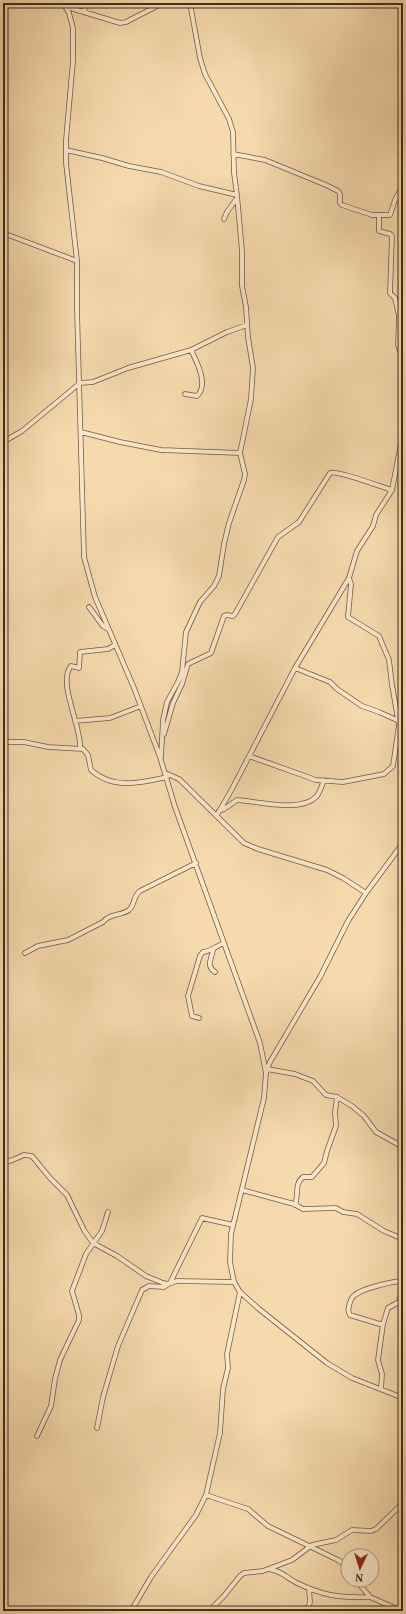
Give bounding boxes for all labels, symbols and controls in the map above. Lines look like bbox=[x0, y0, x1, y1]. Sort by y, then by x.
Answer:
north arrow bbox=[340, 1548, 380, 1588]
text: N bbox=[355, 1569, 364, 1584]

